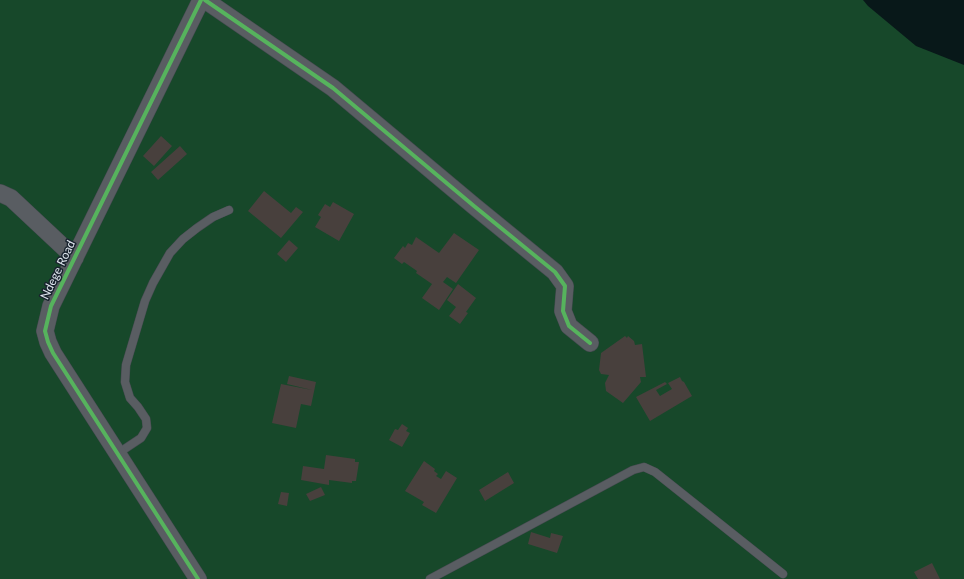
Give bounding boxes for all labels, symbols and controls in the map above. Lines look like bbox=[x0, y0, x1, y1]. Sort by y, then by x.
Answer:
street label: Ndege Road bbox=[37, 238, 79, 302]

